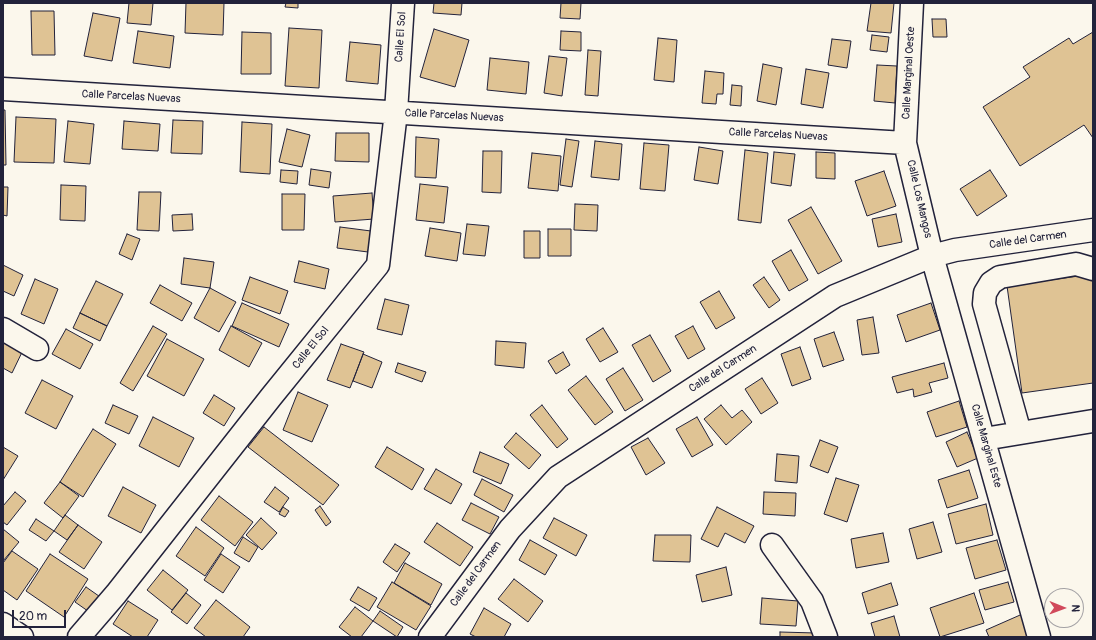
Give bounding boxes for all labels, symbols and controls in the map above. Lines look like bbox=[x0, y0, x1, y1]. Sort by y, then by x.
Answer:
street label: Calle El Sol bbox=[393, 11, 409, 63]
street label: Calle Marginal Oeste bbox=[900, 26, 918, 120]
street label: Calle Parcelas Nuevas bbox=[81, 88, 181, 106]
street label: Calle Parcelas Nuevas bbox=[404, 107, 504, 125]
street label: Calle Parcelas Nuevas bbox=[728, 126, 828, 144]
street label: Calle Los Mangos bbox=[904, 159, 934, 239]
street label: Calle del Carmen bbox=[989, 228, 1067, 252]
street label: Calle El Sol bbox=[290, 324, 332, 372]
street label: Calle del Carmen bbox=[687, 342, 759, 396]
street label: Calle Marginal Este bbox=[968, 403, 1004, 489]
street label: Calle del Carmen bbox=[448, 539, 504, 609]
north arrow bbox=[1044, 588, 1084, 628]
scale bar bbox=[14, 602, 68, 628]
text: N bbox=[1069, 604, 1082, 612]
text: 20 m bbox=[19, 609, 47, 624]

